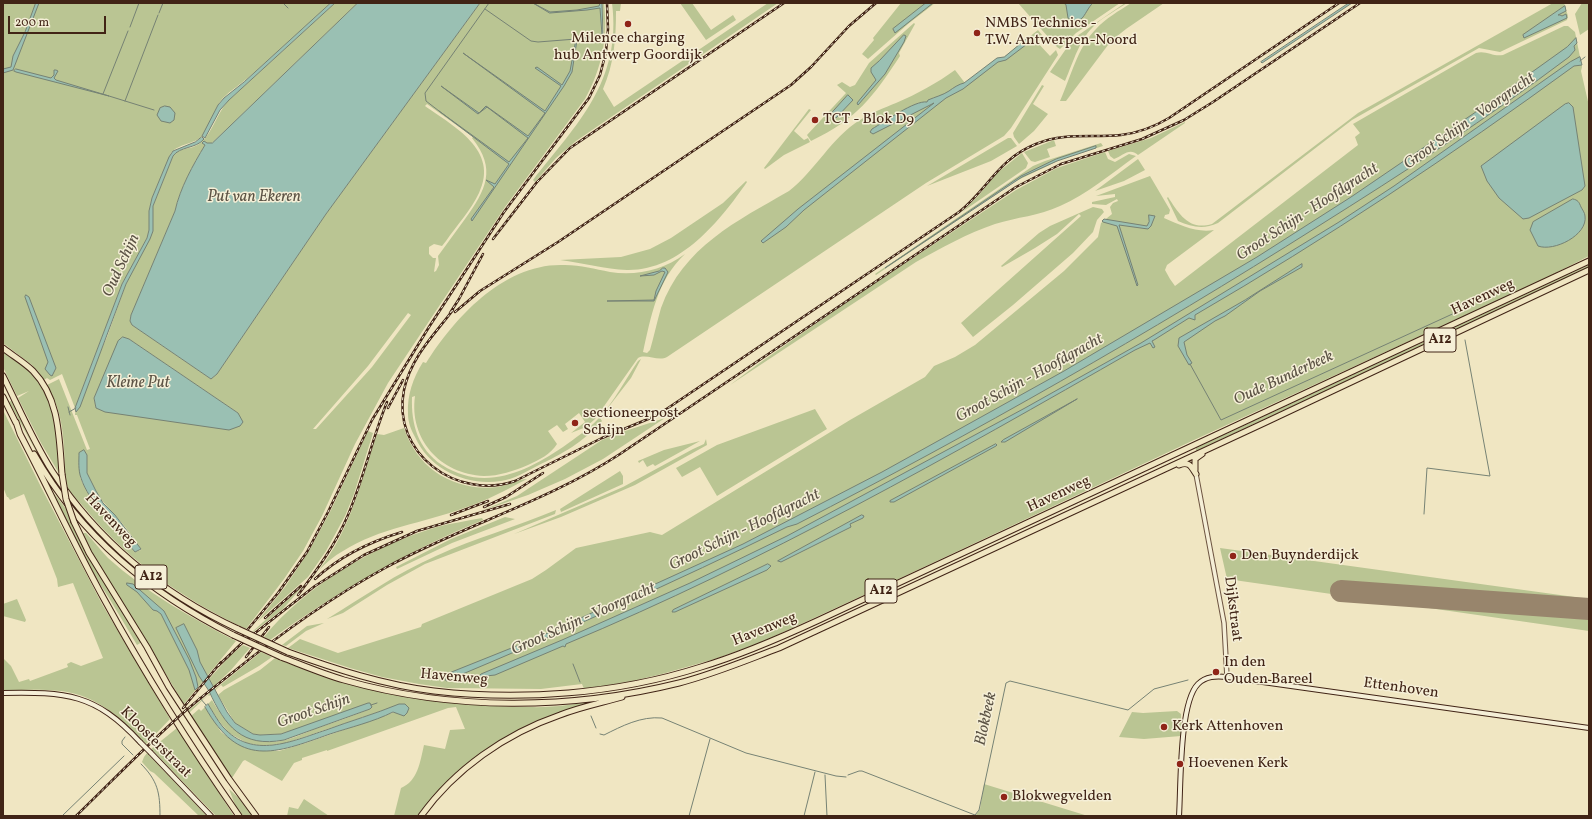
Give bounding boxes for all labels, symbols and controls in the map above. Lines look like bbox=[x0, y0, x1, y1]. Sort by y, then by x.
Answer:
scale bar bbox=[10, 8, 108, 34]
text: 200 m bbox=[15, 15, 49, 31]
place label: NMBS Technics - T.W. Antwerpen-Noord bbox=[985, 15, 1137, 50]
marker: Milence charging hub Antwerp Goordijk bbox=[623, 19, 633, 29]
marker: NMBS Technics - T.W. Antwerpen-Noord bbox=[972, 28, 982, 38]
place label: Milence charging hub Antwerp Goordijk bbox=[554, 30, 702, 65]
water label: Groot Schijn - Voorgracht bbox=[1400, 69, 1540, 175]
place label: TCT - Blok D9 bbox=[823, 111, 914, 129]
marker: TCT - Blok D9 bbox=[810, 115, 820, 125]
water label: Groot Schijn - Hoofdgracht bbox=[1233, 160, 1383, 266]
water label: Put van Ekeren bbox=[207, 188, 301, 208]
water label: Oud Schijn bbox=[99, 231, 145, 301]
street label: Havenweg bbox=[1448, 276, 1518, 320]
road number: A12 bbox=[1424, 328, 1456, 352]
water label: Groot Schijn - Hoofdgracht bbox=[953, 330, 1107, 428]
water label: Oude Bunderbeek bbox=[1231, 347, 1337, 411]
water label: Kleine Put bbox=[106, 374, 170, 394]
place label: sectioneerpost Schijn bbox=[583, 405, 679, 440]
marker: sectioneerpost Schijn bbox=[570, 418, 580, 428]
street label: Havenweg bbox=[1024, 473, 1094, 517]
water label: Groot Schijn - Hoofdgracht bbox=[666, 486, 824, 576]
street label: Havenweg bbox=[80, 490, 140, 552]
place label: Den Buynderdijck bbox=[1241, 547, 1359, 565]
marker: Den Buynderdijck bbox=[1228, 551, 1238, 561]
road number: A12 bbox=[135, 565, 167, 589]
street label: Dijkstraat bbox=[1219, 575, 1245, 643]
water label: Groot Schijn - Voorgracht bbox=[509, 579, 659, 661]
road number: A12 bbox=[865, 579, 897, 603]
street label: Havenweg bbox=[730, 609, 800, 651]
place label: In den Ouden Bareel bbox=[1224, 654, 1313, 689]
street label: Havenweg bbox=[419, 666, 489, 690]
marker: In den Ouden Bareel bbox=[1211, 667, 1221, 677]
street label: Ettenhoven bbox=[1362, 675, 1440, 703]
water label: Blokbeek bbox=[972, 690, 1002, 748]
water label: Groot Schijn bbox=[275, 691, 353, 733]
street label: Kloosterstraat bbox=[116, 704, 194, 782]
place label: Kerk Attenhoven bbox=[1172, 718, 1283, 736]
marker: Kerk Attenhoven bbox=[1159, 722, 1169, 732]
place label: Hoevenen Kerk bbox=[1188, 755, 1288, 773]
marker: Hoevenen Kerk bbox=[1175, 759, 1185, 769]
place label: Blokwegvelden bbox=[1012, 788, 1112, 806]
marker: Blokwegvelden bbox=[999, 792, 1009, 802]

